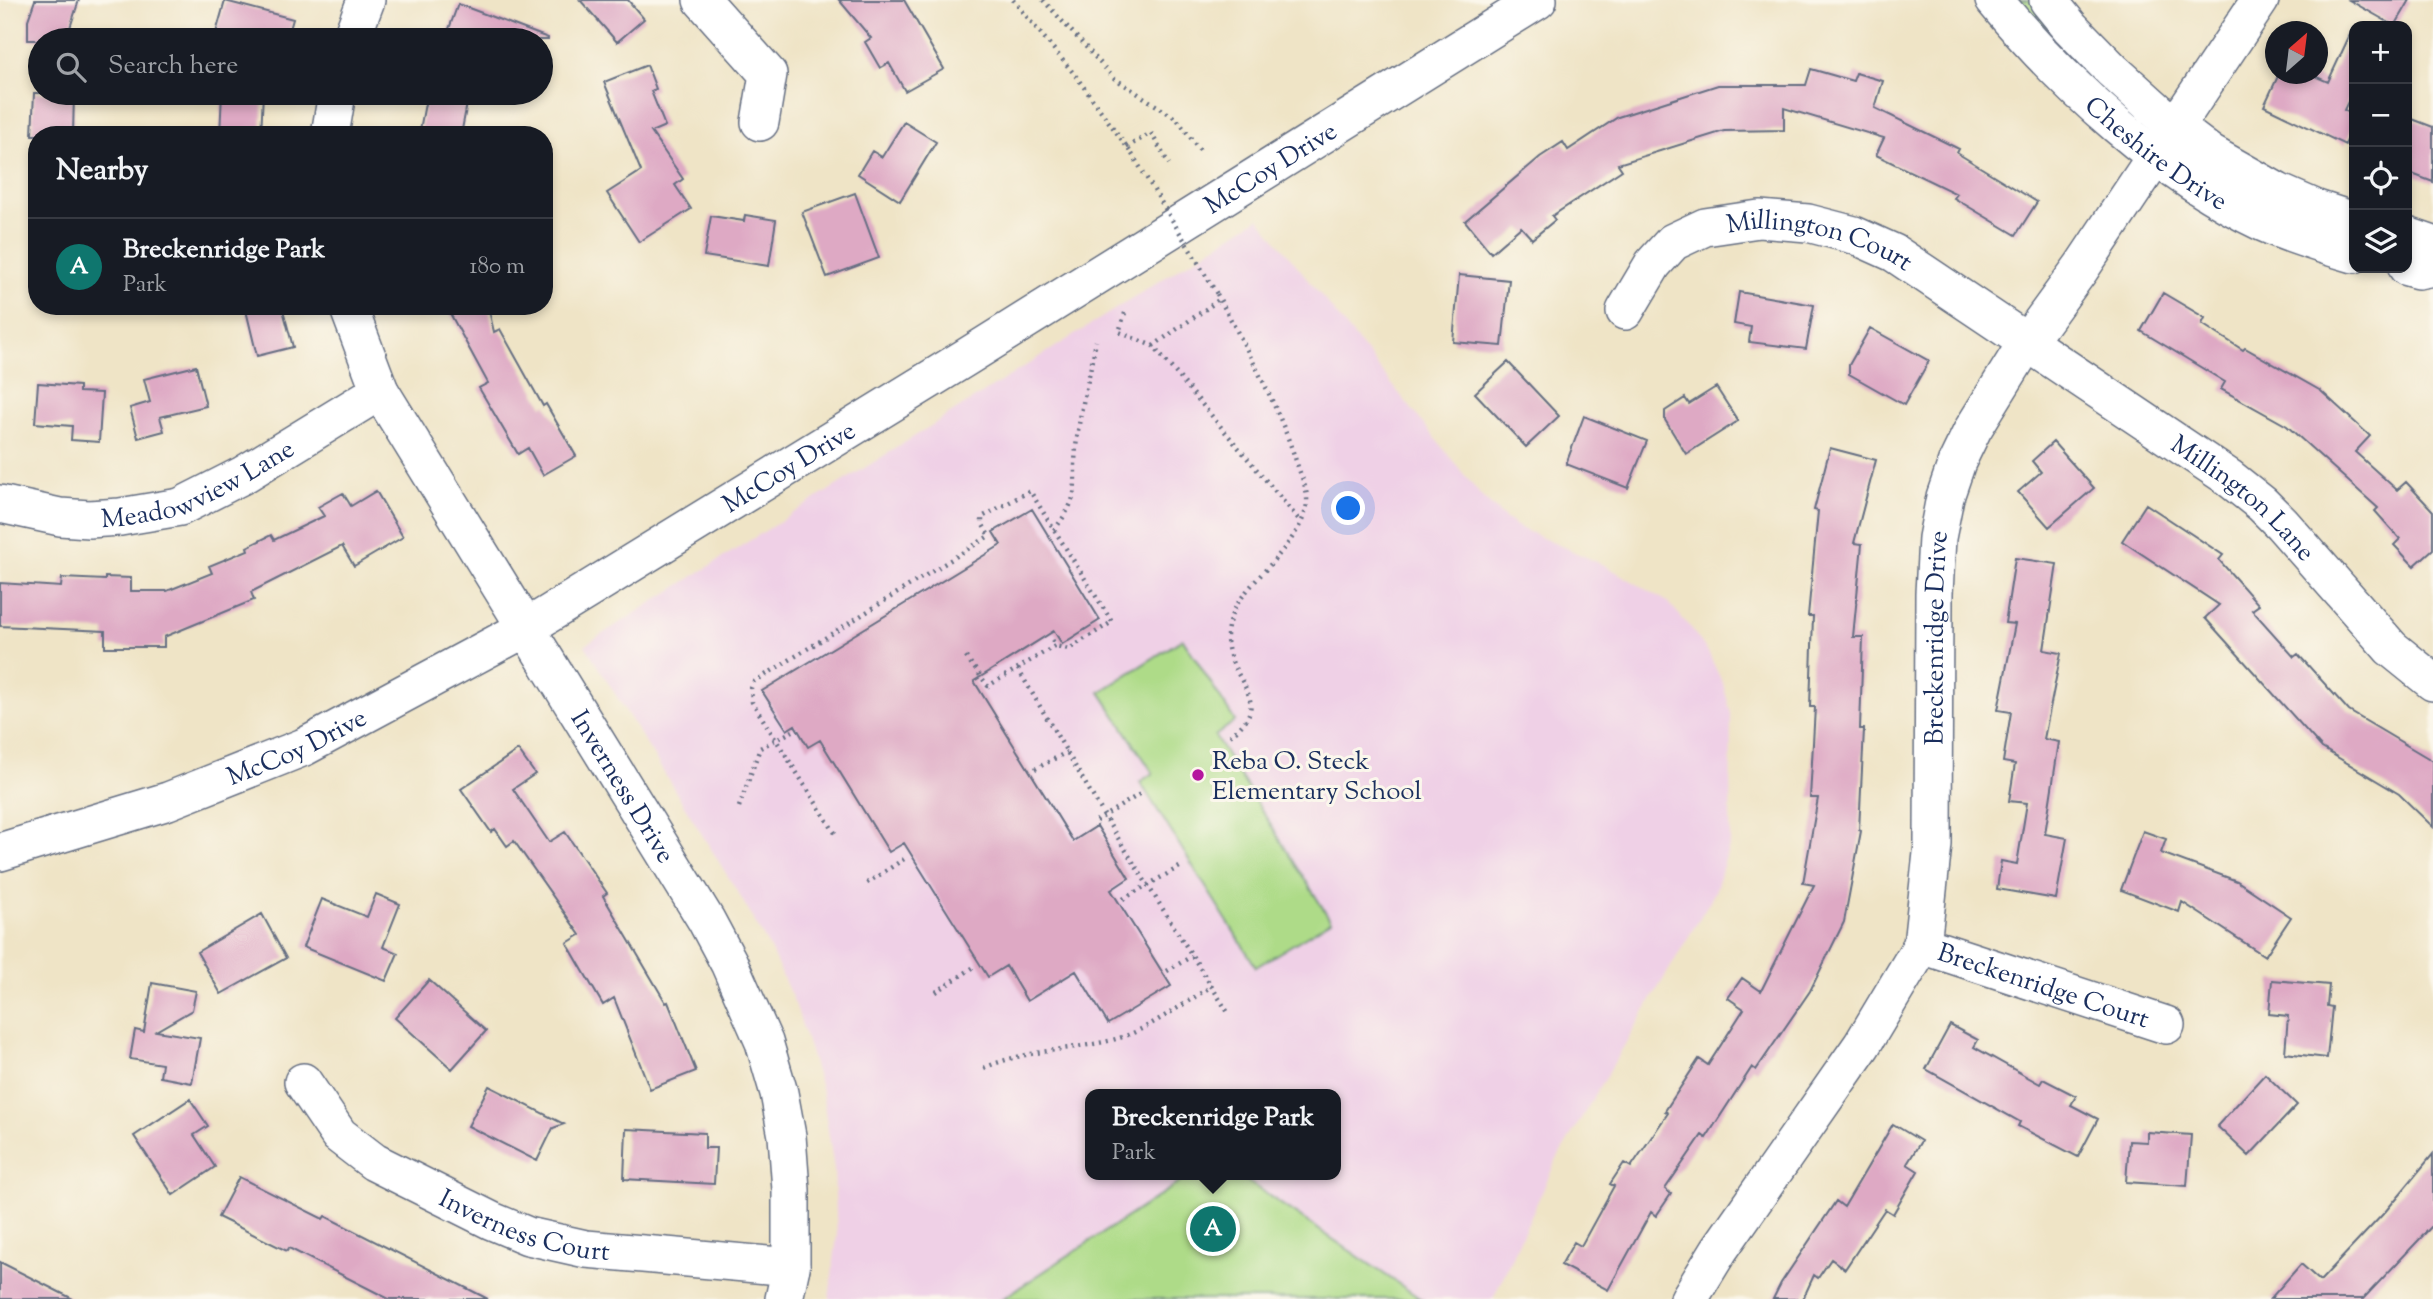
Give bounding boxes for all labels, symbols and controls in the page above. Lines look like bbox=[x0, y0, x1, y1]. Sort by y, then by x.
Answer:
north arrow bbox=[2265, 21, 2328, 84]
map controls bbox=[2349, 21, 2412, 273]
button: + bbox=[2349, 21, 2412, 84]
search box bbox=[28, 28, 553, 105]
icon: search bbox=[52, 48, 90, 86]
text: Search here bbox=[108, 48, 238, 85]
button: − bbox=[2349, 84, 2412, 147]
street label: Cheshire Drive bbox=[2075, 89, 2234, 221]
street label: McCoy Drive bbox=[1198, 114, 1345, 225]
button: locate bbox=[2349, 147, 2412, 210]
text: Nearby bbox=[56, 150, 148, 193]
street label: Millington Court bbox=[1724, 203, 1919, 281]
button: layers bbox=[2349, 210, 2412, 273]
text: Breckenridge Park bbox=[123, 232, 325, 269]
text: A bbox=[70, 251, 88, 284]
text: 180 m bbox=[470, 251, 525, 284]
text: Park bbox=[123, 269, 167, 302]
street label: McCoy Drive bbox=[716, 414, 863, 524]
street label: Millington Lane bbox=[2162, 427, 2323, 570]
street label: Meadowview Lane bbox=[100, 432, 302, 539]
your location bbox=[1331, 491, 1365, 525]
street label: Breckenridge Drive bbox=[1917, 527, 1959, 745]
street label: McCoy Drive bbox=[222, 701, 374, 797]
street label: Inverness Drive bbox=[560, 704, 683, 871]
place label: Reba O. Steck Elementary School bbox=[1212, 744, 1422, 811]
marker: Reba O. Steck Elementary School bbox=[1190, 767, 1206, 783]
street label: Breckenridge Court bbox=[1932, 935, 2154, 1039]
popup bbox=[1085, 1089, 1341, 1180]
text: Breckenridge Park bbox=[1112, 1100, 1314, 1137]
text: Park bbox=[1112, 1137, 1156, 1170]
street label: Inverness Court bbox=[432, 1181, 611, 1272]
pin: A bbox=[1190, 1203, 1236, 1255]

